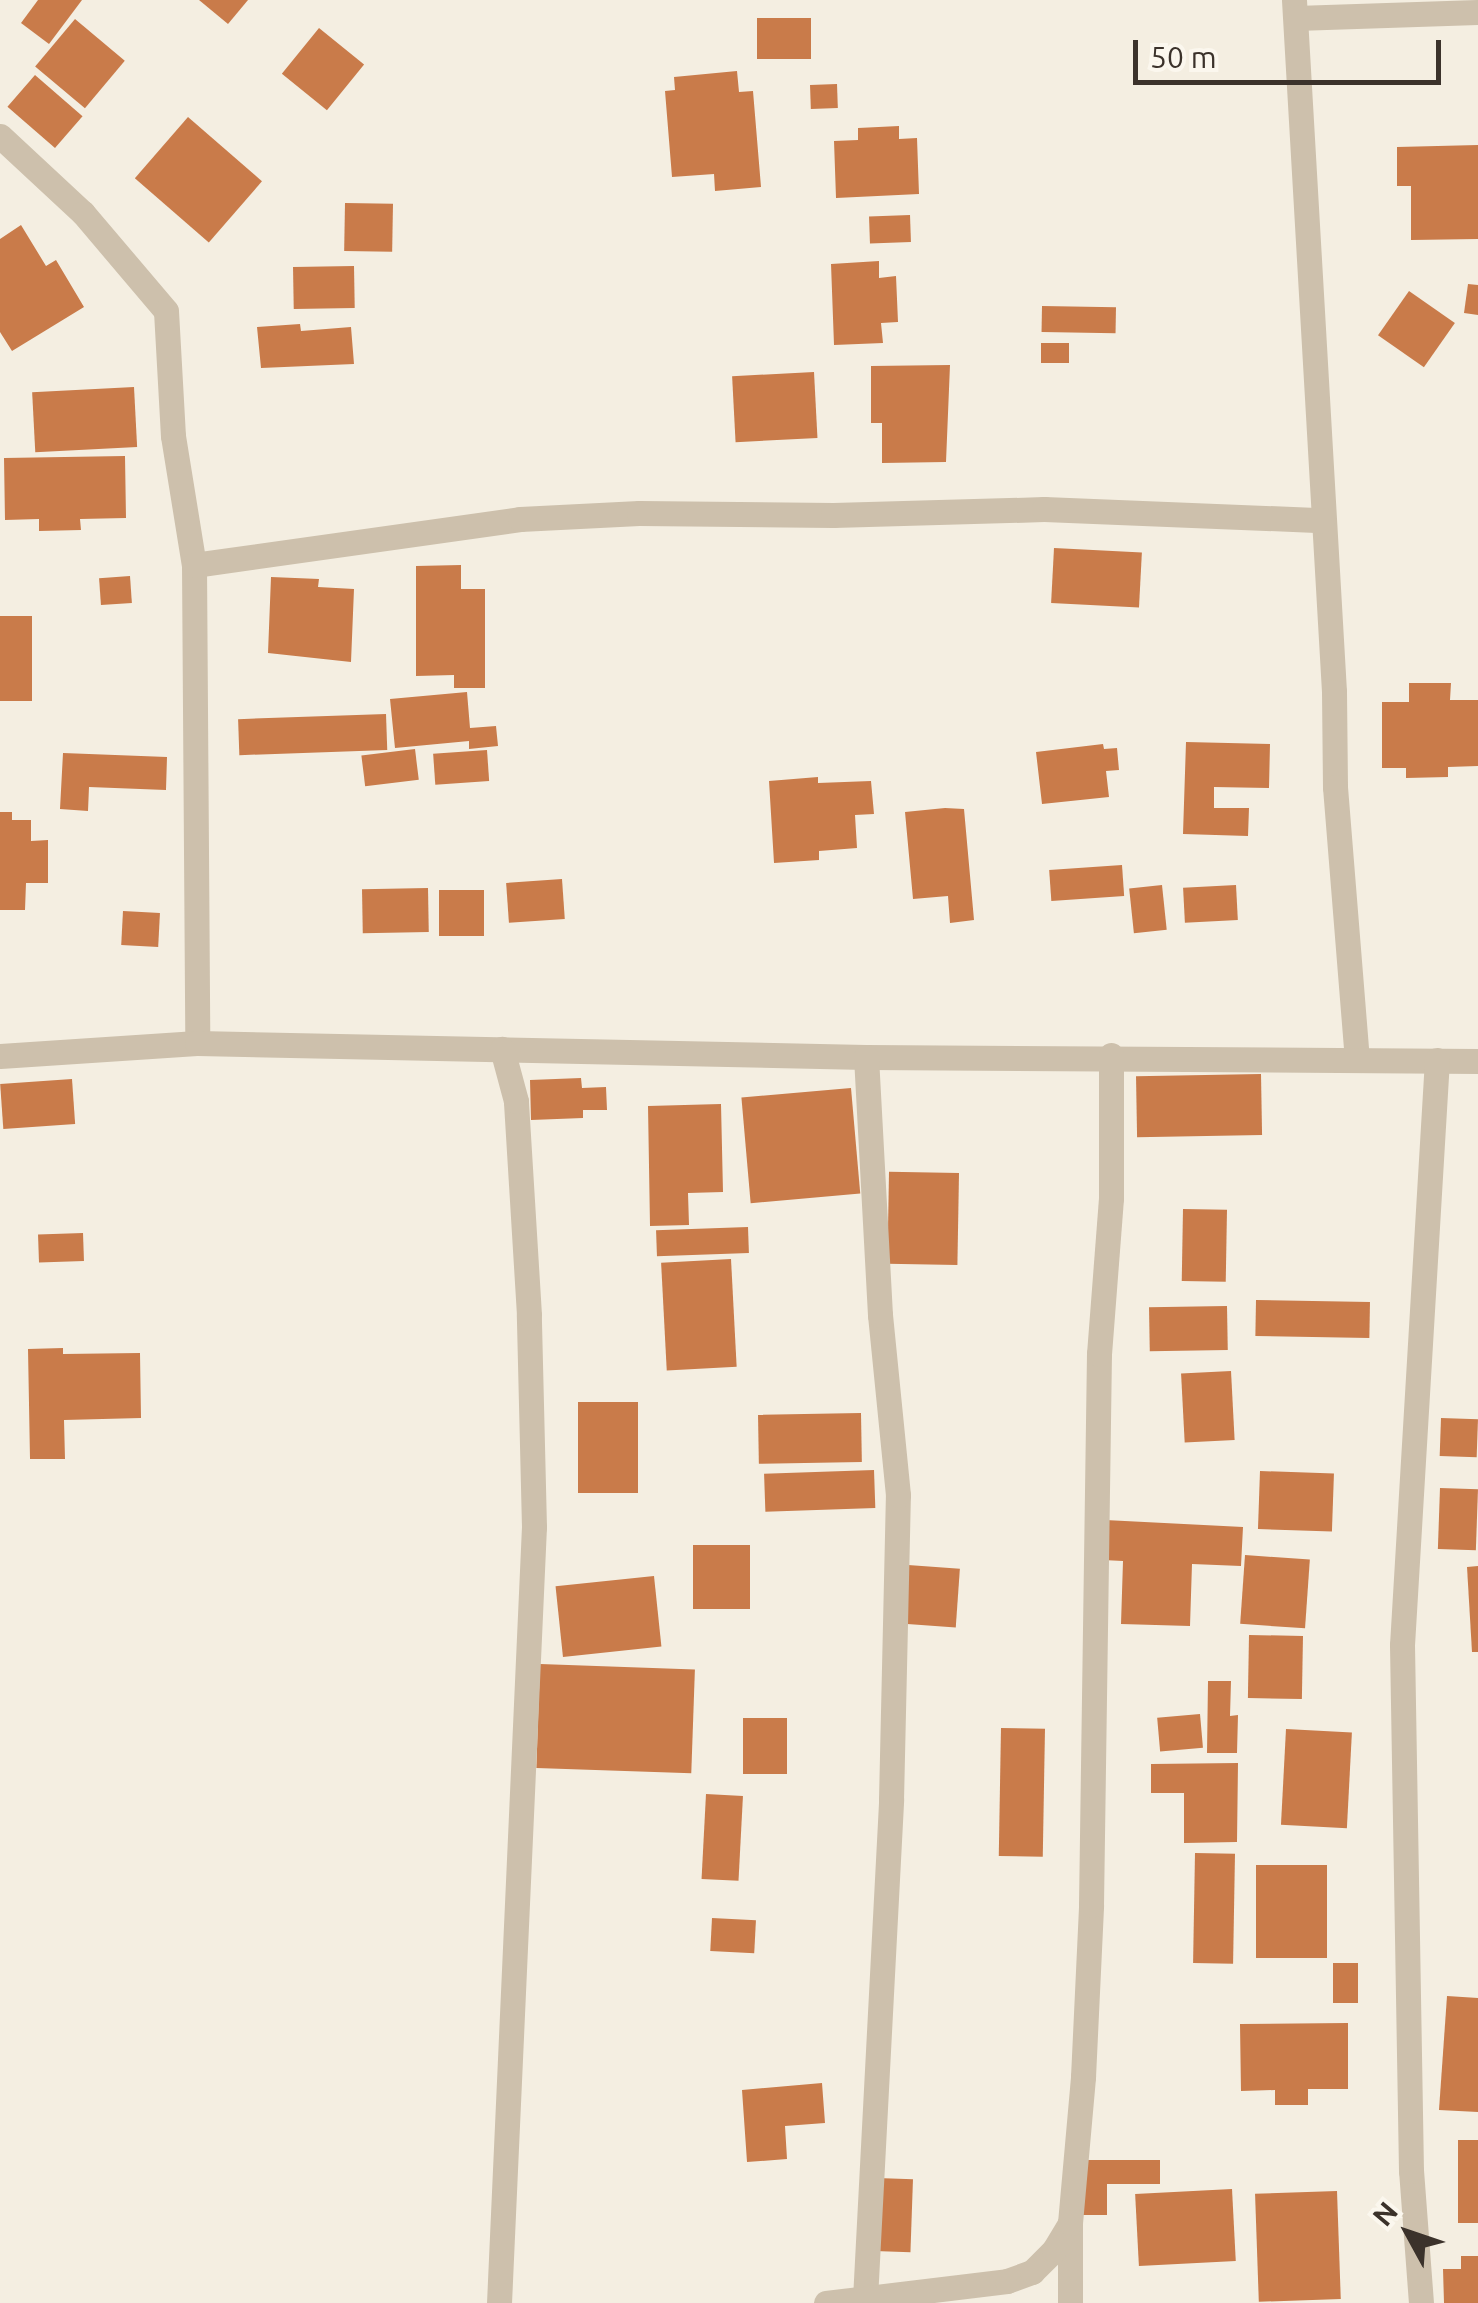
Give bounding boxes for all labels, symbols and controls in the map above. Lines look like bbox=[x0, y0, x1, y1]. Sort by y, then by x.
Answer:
scale bar bbox=[1138, 20, 1446, 82]
text: 50 m bbox=[1150, 40, 1217, 74]
north arrow bbox=[1358, 2183, 1458, 2283]
text: N bbox=[1366, 2195, 1403, 2231]

